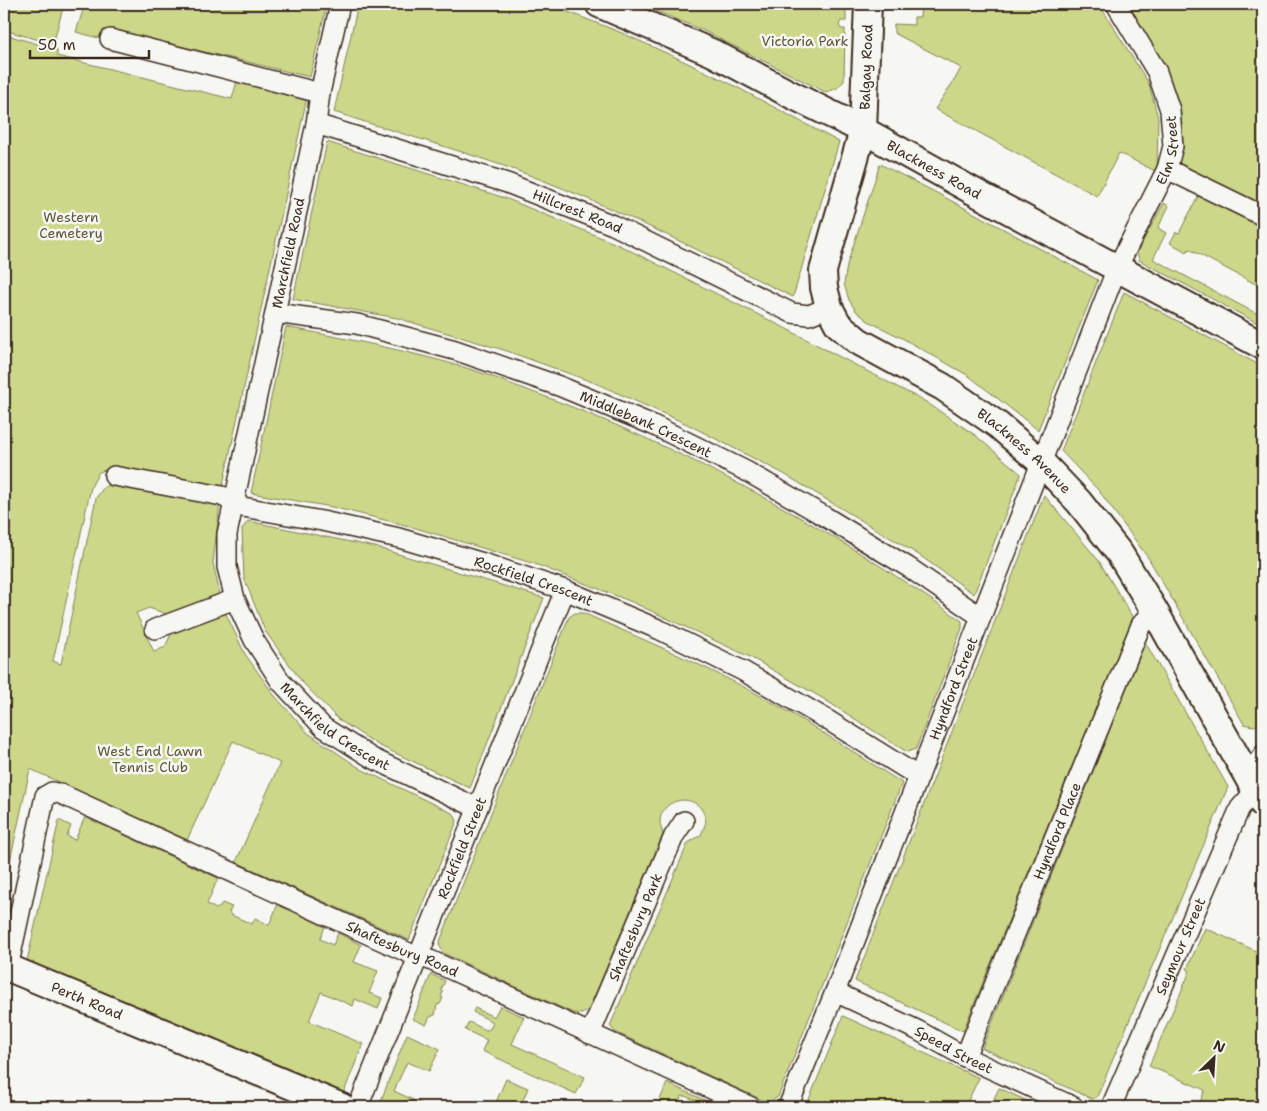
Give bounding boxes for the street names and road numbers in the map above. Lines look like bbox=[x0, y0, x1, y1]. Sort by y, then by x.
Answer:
street label: Balgay Road bbox=[856, 24, 876, 110]
street label: Elm Street bbox=[1152, 115, 1182, 188]
street label: Blackness Road bbox=[883, 136, 985, 203]
street label: Hillcrest Road bbox=[530, 185, 626, 237]
street label: Marchfield Road bbox=[267, 196, 309, 310]
street label: Middlebank Crescent bbox=[577, 387, 715, 462]
street label: Blackness Avenue bbox=[974, 404, 1075, 497]
street label: Rockfield Crescent bbox=[472, 552, 596, 610]
street label: Hyndford Street bbox=[925, 634, 981, 743]
street label: Marchfield Crescent bbox=[277, 678, 393, 774]
street label: Hyndford Place bbox=[1029, 779, 1085, 883]
street label: Rockfield Street bbox=[433, 794, 490, 902]
street label: Shaftesbury Park bbox=[604, 870, 666, 984]
street label: Seymour Street bbox=[1151, 895, 1209, 998]
street label: Shaftesbury Road bbox=[343, 916, 461, 981]
street label: Perth Road bbox=[48, 978, 126, 1024]
street label: Speed Street bbox=[911, 1022, 996, 1077]

